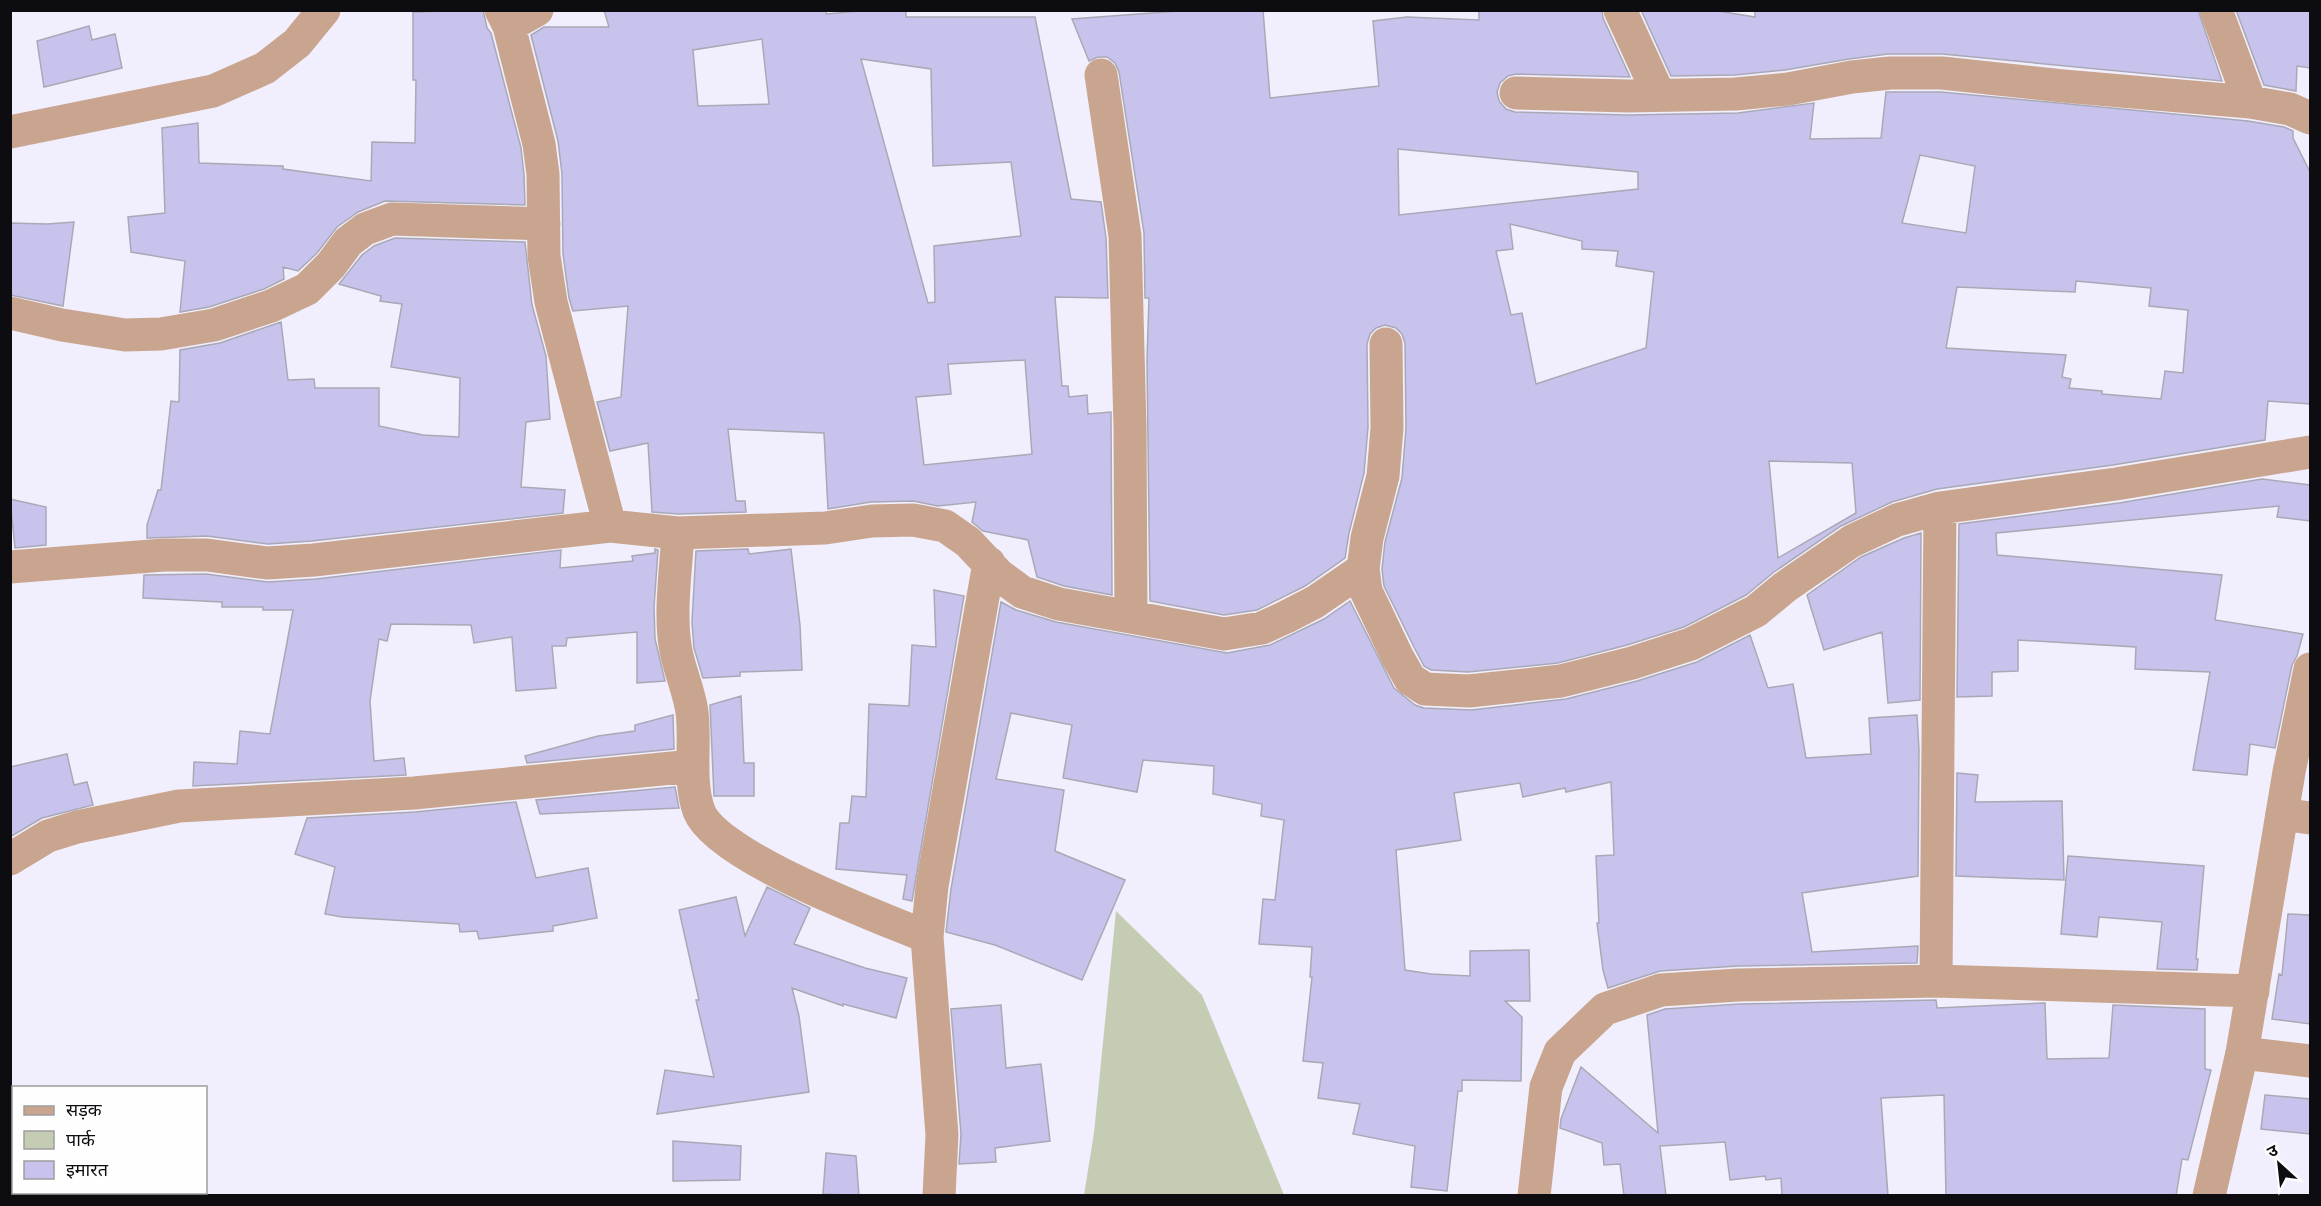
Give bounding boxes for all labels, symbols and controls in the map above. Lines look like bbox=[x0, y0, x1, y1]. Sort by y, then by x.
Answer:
legend bbox=[12, 1086, 207, 1194]
text: सड़क bbox=[66, 1100, 103, 1123]
text: पार्क bbox=[66, 1129, 96, 1153]
north arrow bbox=[2249, 1134, 2309, 1194]
text: उ bbox=[2264, 1141, 2283, 1164]
text: इमारत bbox=[66, 1160, 109, 1183]

